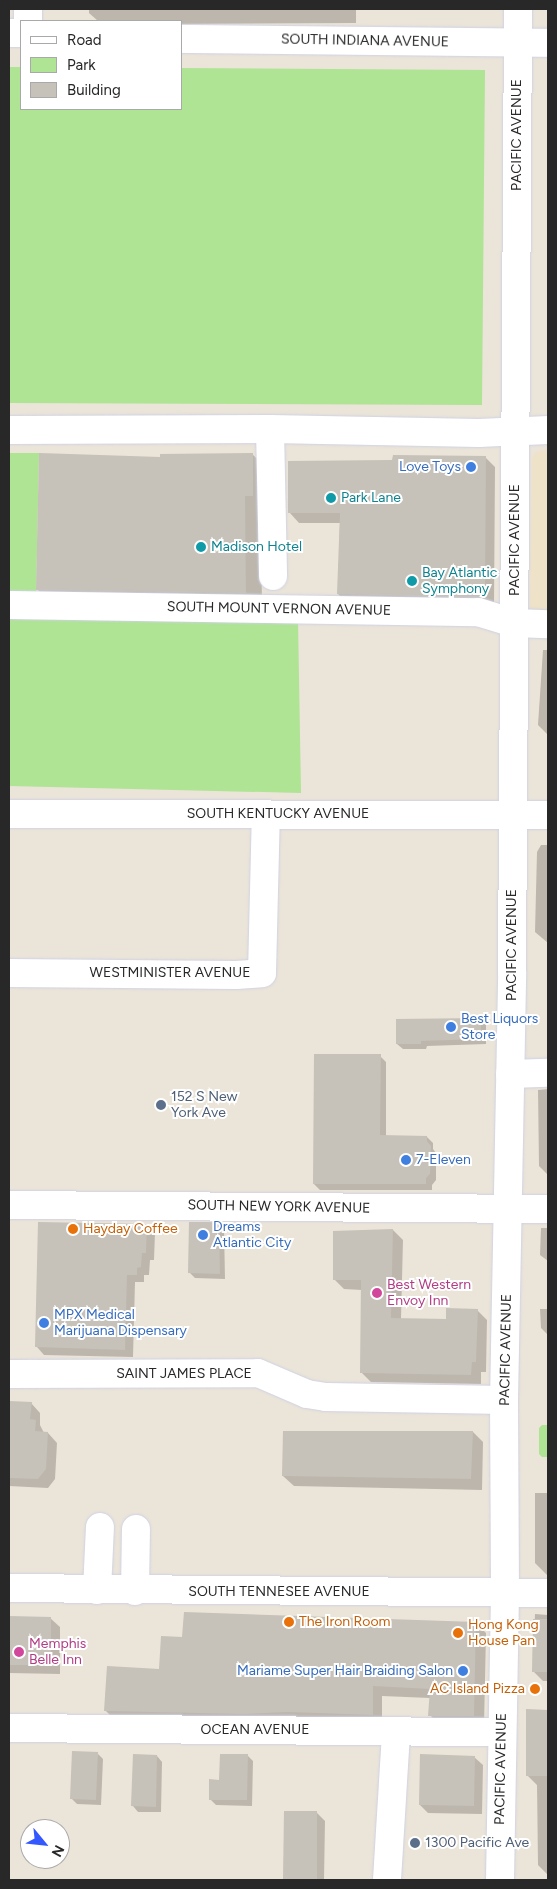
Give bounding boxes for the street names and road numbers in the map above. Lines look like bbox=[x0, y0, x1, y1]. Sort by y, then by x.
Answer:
street label: SOUTH INDIANA AVENUE bbox=[281, 31, 449, 51]
street label: PACIFIC AVENUE bbox=[509, 79, 525, 191]
street label: PACIFIC AVENUE bbox=[507, 484, 523, 596]
street label: SOUTH MOUNT VERNON AVENUE bbox=[167, 599, 391, 619]
street label: SOUTH KENTUCKY AVENUE bbox=[187, 806, 369, 822]
street label: PACIFIC AVENUE bbox=[504, 889, 520, 1001]
street label: WESTMINISTER AVENUE bbox=[89, 965, 251, 981]
street label: SOUTH NEW YORK AVENUE bbox=[187, 1197, 371, 1217]
street label: PACIFIC AVENUE bbox=[497, 1294, 515, 1406]
street label: SAINT JAMES PLACE bbox=[116, 1366, 252, 1382]
street label: SOUTH TENNESEE AVENUE bbox=[188, 1584, 370, 1600]
street label: PACIFIC AVENUE bbox=[492, 1713, 510, 1825]
street label: OCEAN AVENUE bbox=[201, 1722, 309, 1738]

